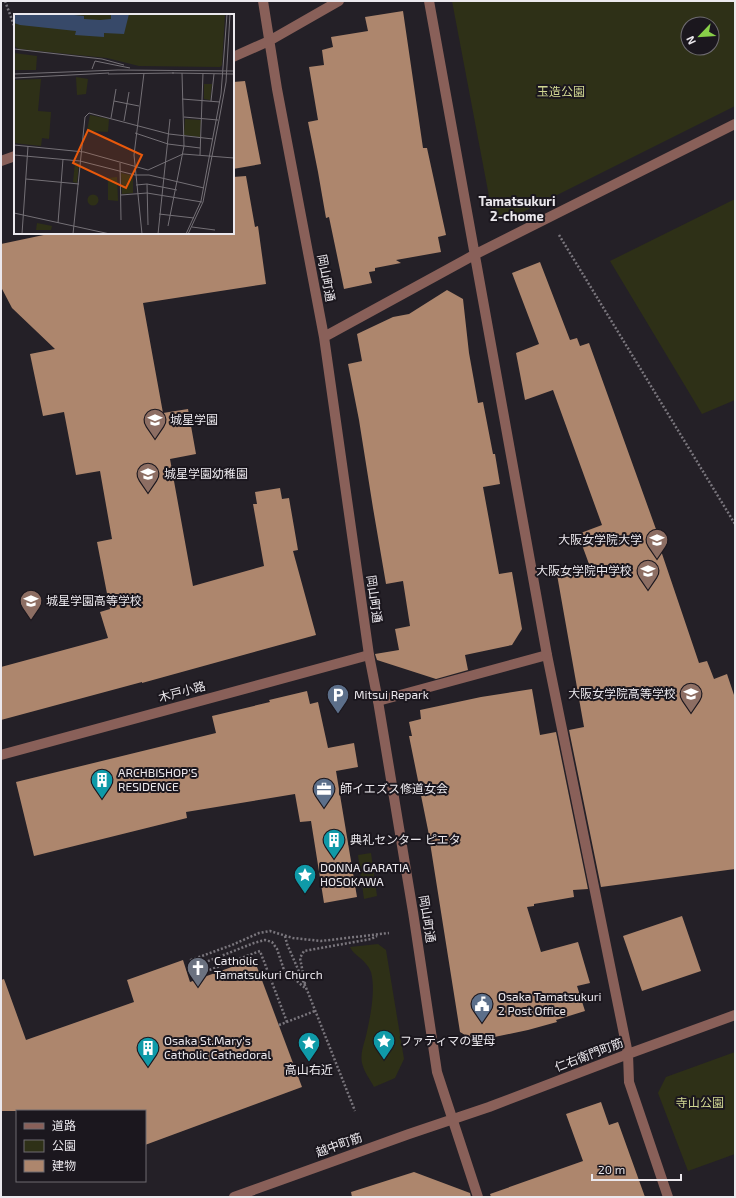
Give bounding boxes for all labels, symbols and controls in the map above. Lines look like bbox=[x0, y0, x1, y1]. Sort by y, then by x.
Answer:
inset map bbox=[14, 14, 234, 234]
north arrow bbox=[680, 16, 720, 56]
text: N bbox=[683, 34, 698, 47]
park label: 玉造公園 bbox=[537, 84, 585, 98]
district label: Tamatsukuri 2-chome bbox=[478, 193, 556, 224]
street label: 岡山町通 bbox=[316, 253, 338, 303]
school or university icon: 城星学園 bbox=[142, 407, 168, 440]
place label: 城星学園 bbox=[170, 412, 218, 426]
school or university icon: 城星学園幼稚園 bbox=[135, 461, 161, 494]
place label: 城星学園幼稚園 bbox=[164, 466, 248, 480]
school or university icon: 大阪女学院大学 bbox=[644, 527, 670, 560]
place label: 大阪女学院大学 bbox=[558, 532, 642, 546]
school or university icon: 大阪女学院中学校 bbox=[635, 558, 661, 591]
place label: 大阪女学院中学校 bbox=[536, 563, 632, 577]
street label: 岡山町通 bbox=[365, 574, 385, 624]
school or university icon: 城星学園高等学校 bbox=[18, 588, 44, 621]
place label: 城星学園高等学校 bbox=[46, 593, 142, 607]
street label: 木戸小路 bbox=[157, 678, 207, 704]
school or university icon: 大阪女学院高等学校 bbox=[678, 681, 704, 714]
parking icon: Mitsui Repark bbox=[325, 682, 351, 715]
place label: 大阪女学院高等学校 bbox=[568, 686, 676, 700]
place label: Mitsui Repark bbox=[354, 687, 429, 701]
place label: ARCHBISHOP'S RESIDENCE bbox=[118, 765, 198, 793]
building icon: ARCHBISHOP'S RESIDENCE bbox=[89, 767, 115, 800]
office icon: 師イエズス修道女会 bbox=[311, 776, 337, 809]
place label: 師イエズス修道女会 bbox=[340, 781, 448, 795]
building icon: 典礼センター ピエタ bbox=[321, 827, 347, 860]
place label: 典礼センター ピエタ bbox=[350, 832, 461, 846]
place label: DONNA GARATIA HOSOKAWA bbox=[320, 860, 410, 888]
place icon: DONNA GARATIA HOSOKAWA bbox=[292, 862, 318, 895]
street label: 岡山町通 bbox=[417, 894, 439, 944]
place label: Catholic Tamatsukuri Church bbox=[214, 953, 323, 981]
church icon: Catholic Tamatsukuri Church bbox=[185, 955, 211, 988]
place label: Osaka Tamatsukuri 2 Post Office bbox=[498, 989, 602, 1017]
public building icon: Osaka Tamatsukuri 2 Post Office bbox=[469, 991, 495, 1024]
place icon: ファティマの聖母 bbox=[371, 1028, 397, 1061]
place icon: 高山右近 bbox=[296, 1030, 322, 1063]
place label: Osaka St.Mary's Catholic Cathedoral bbox=[164, 1033, 271, 1061]
place label: ファティマの聖母 bbox=[400, 1033, 495, 1047]
building icon: Osaka St.Mary's Catholic Cathedoral bbox=[135, 1035, 161, 1068]
street label: 仁右衛門町筋 bbox=[553, 1035, 625, 1074]
place label: 高山右近 bbox=[285, 1062, 333, 1076]
park label: 寺山公園 bbox=[676, 1095, 724, 1109]
legend bbox=[16, 1110, 146, 1182]
text: 道路 bbox=[52, 1118, 76, 1132]
street label: 越中町筋 bbox=[314, 1129, 364, 1159]
text: 公園 bbox=[52, 1138, 76, 1152]
scale bar bbox=[592, 1156, 681, 1182]
text: 建物 bbox=[52, 1158, 76, 1172]
text: 20 m bbox=[598, 1162, 625, 1176]

